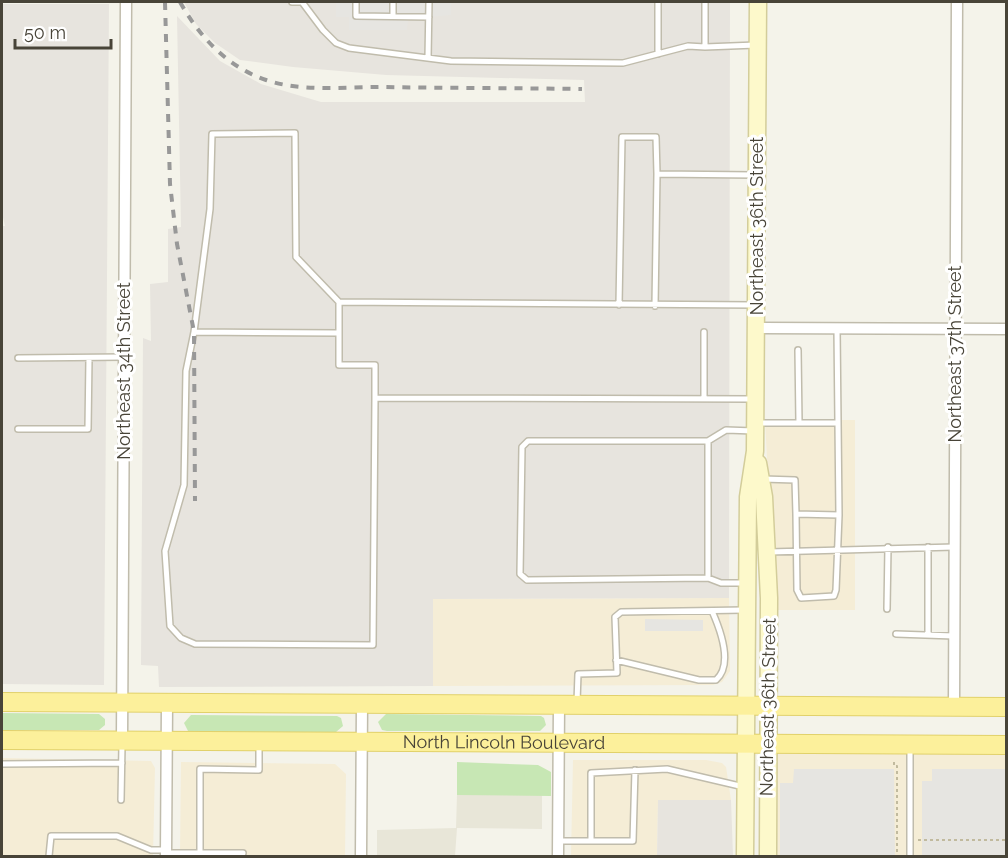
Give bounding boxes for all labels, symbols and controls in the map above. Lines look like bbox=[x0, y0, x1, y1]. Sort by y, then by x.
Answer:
scale bar bbox=[15, 12, 111, 50]
text: 50 m bbox=[24, 22, 66, 43]
street label: Northeast 36th Street bbox=[746, 137, 767, 315]
street label: Northeast 37th Street bbox=[944, 265, 965, 443]
street label: Northeast 34th Street bbox=[113, 282, 134, 460]
street label: Northeast 36th Street bbox=[755, 618, 780, 796]
street label: North Lincoln Boulevard bbox=[403, 731, 605, 753]

